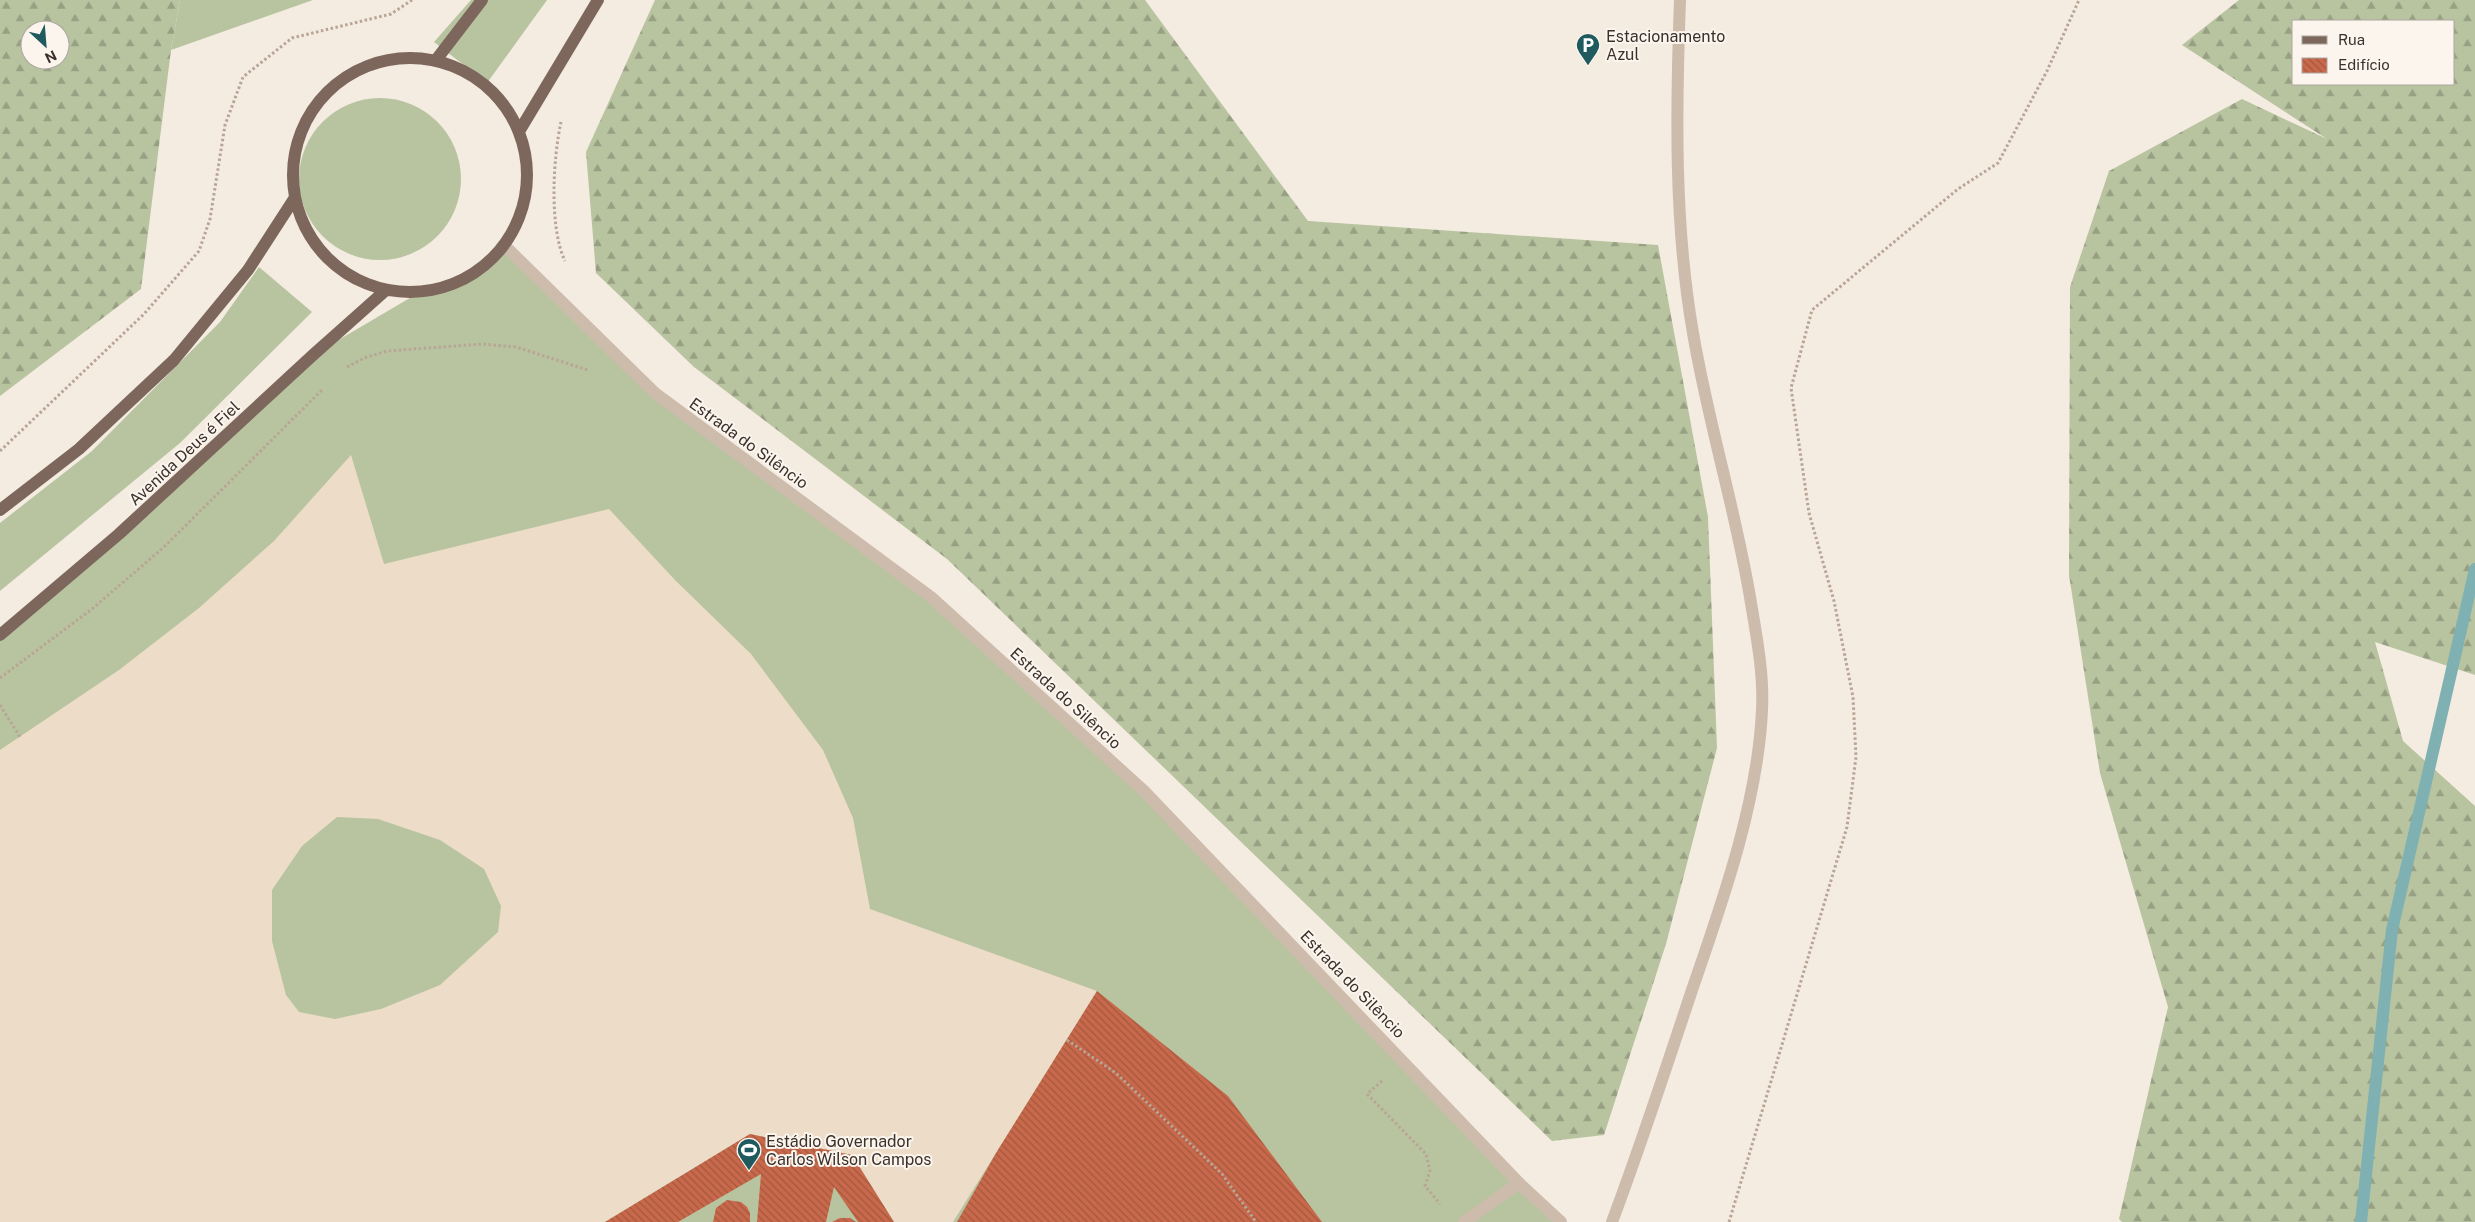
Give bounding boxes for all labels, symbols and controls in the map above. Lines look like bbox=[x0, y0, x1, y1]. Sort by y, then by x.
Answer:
north arrow bbox=[20, 20, 70, 70]
legend bbox=[2292, 20, 2455, 85]
place label: Estacionamento Azul bbox=[1606, 27, 1725, 64]
text: Rua bbox=[2338, 31, 2365, 48]
parking icon: Estacionamento Azul bbox=[1575, 32, 1601, 66]
text: N bbox=[42, 47, 59, 66]
text: Edifício bbox=[2338, 56, 2390, 73]
street label: Estrada do Silêncio bbox=[686, 394, 812, 493]
street label: Avenida Deus é Fiel bbox=[125, 397, 244, 509]
street label: Estrada do Silêncio bbox=[1006, 644, 1125, 753]
street label: Estrada do Silêncio bbox=[1296, 927, 1409, 1042]
place label: Estádio Governador Carlos Wilson Campos bbox=[766, 1132, 931, 1169]
sports icon: Estádio Governador Carlos Wilson Campos bbox=[736, 1137, 762, 1171]

